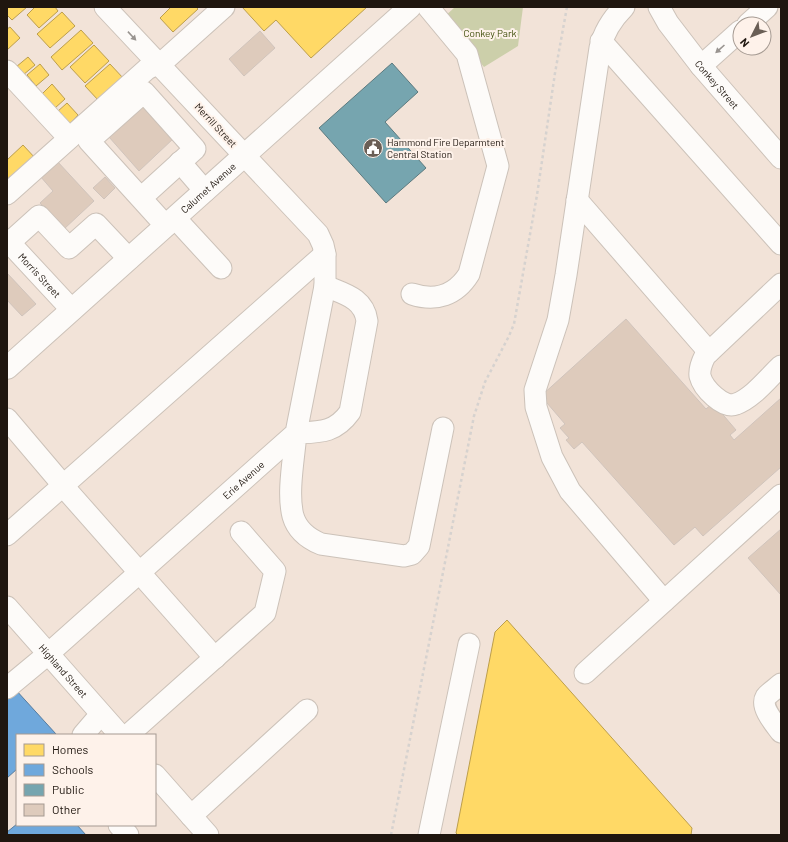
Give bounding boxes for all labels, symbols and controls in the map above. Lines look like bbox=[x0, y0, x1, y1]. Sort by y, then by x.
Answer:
north arrow bbox=[732, 16, 772, 56]
park label: Conkey Park bbox=[463, 27, 517, 39]
one-way arrow bbox=[127, 31, 136, 40]
text: N bbox=[737, 36, 751, 50]
one-way arrow bbox=[715, 44, 726, 53]
street label: Conkey Street bbox=[693, 58, 742, 112]
street label: Merrill Street bbox=[192, 100, 240, 150]
place label: Hammond Fire Deparmtent Central Station bbox=[387, 136, 505, 160]
public building icon: Hammond Fire Deparmtent Central Station bbox=[362, 137, 384, 159]
street label: Calumet Avenue bbox=[178, 160, 238, 216]
street label: Morris Street bbox=[16, 250, 64, 300]
street label: Erie Avenue bbox=[220, 458, 267, 501]
street label: Highland Street bbox=[36, 641, 90, 700]
legend bbox=[16, 734, 156, 826]
text: Homes bbox=[52, 742, 89, 756]
text: Schools bbox=[52, 762, 93, 776]
text: Public bbox=[52, 782, 84, 796]
text: Other bbox=[52, 802, 82, 816]

